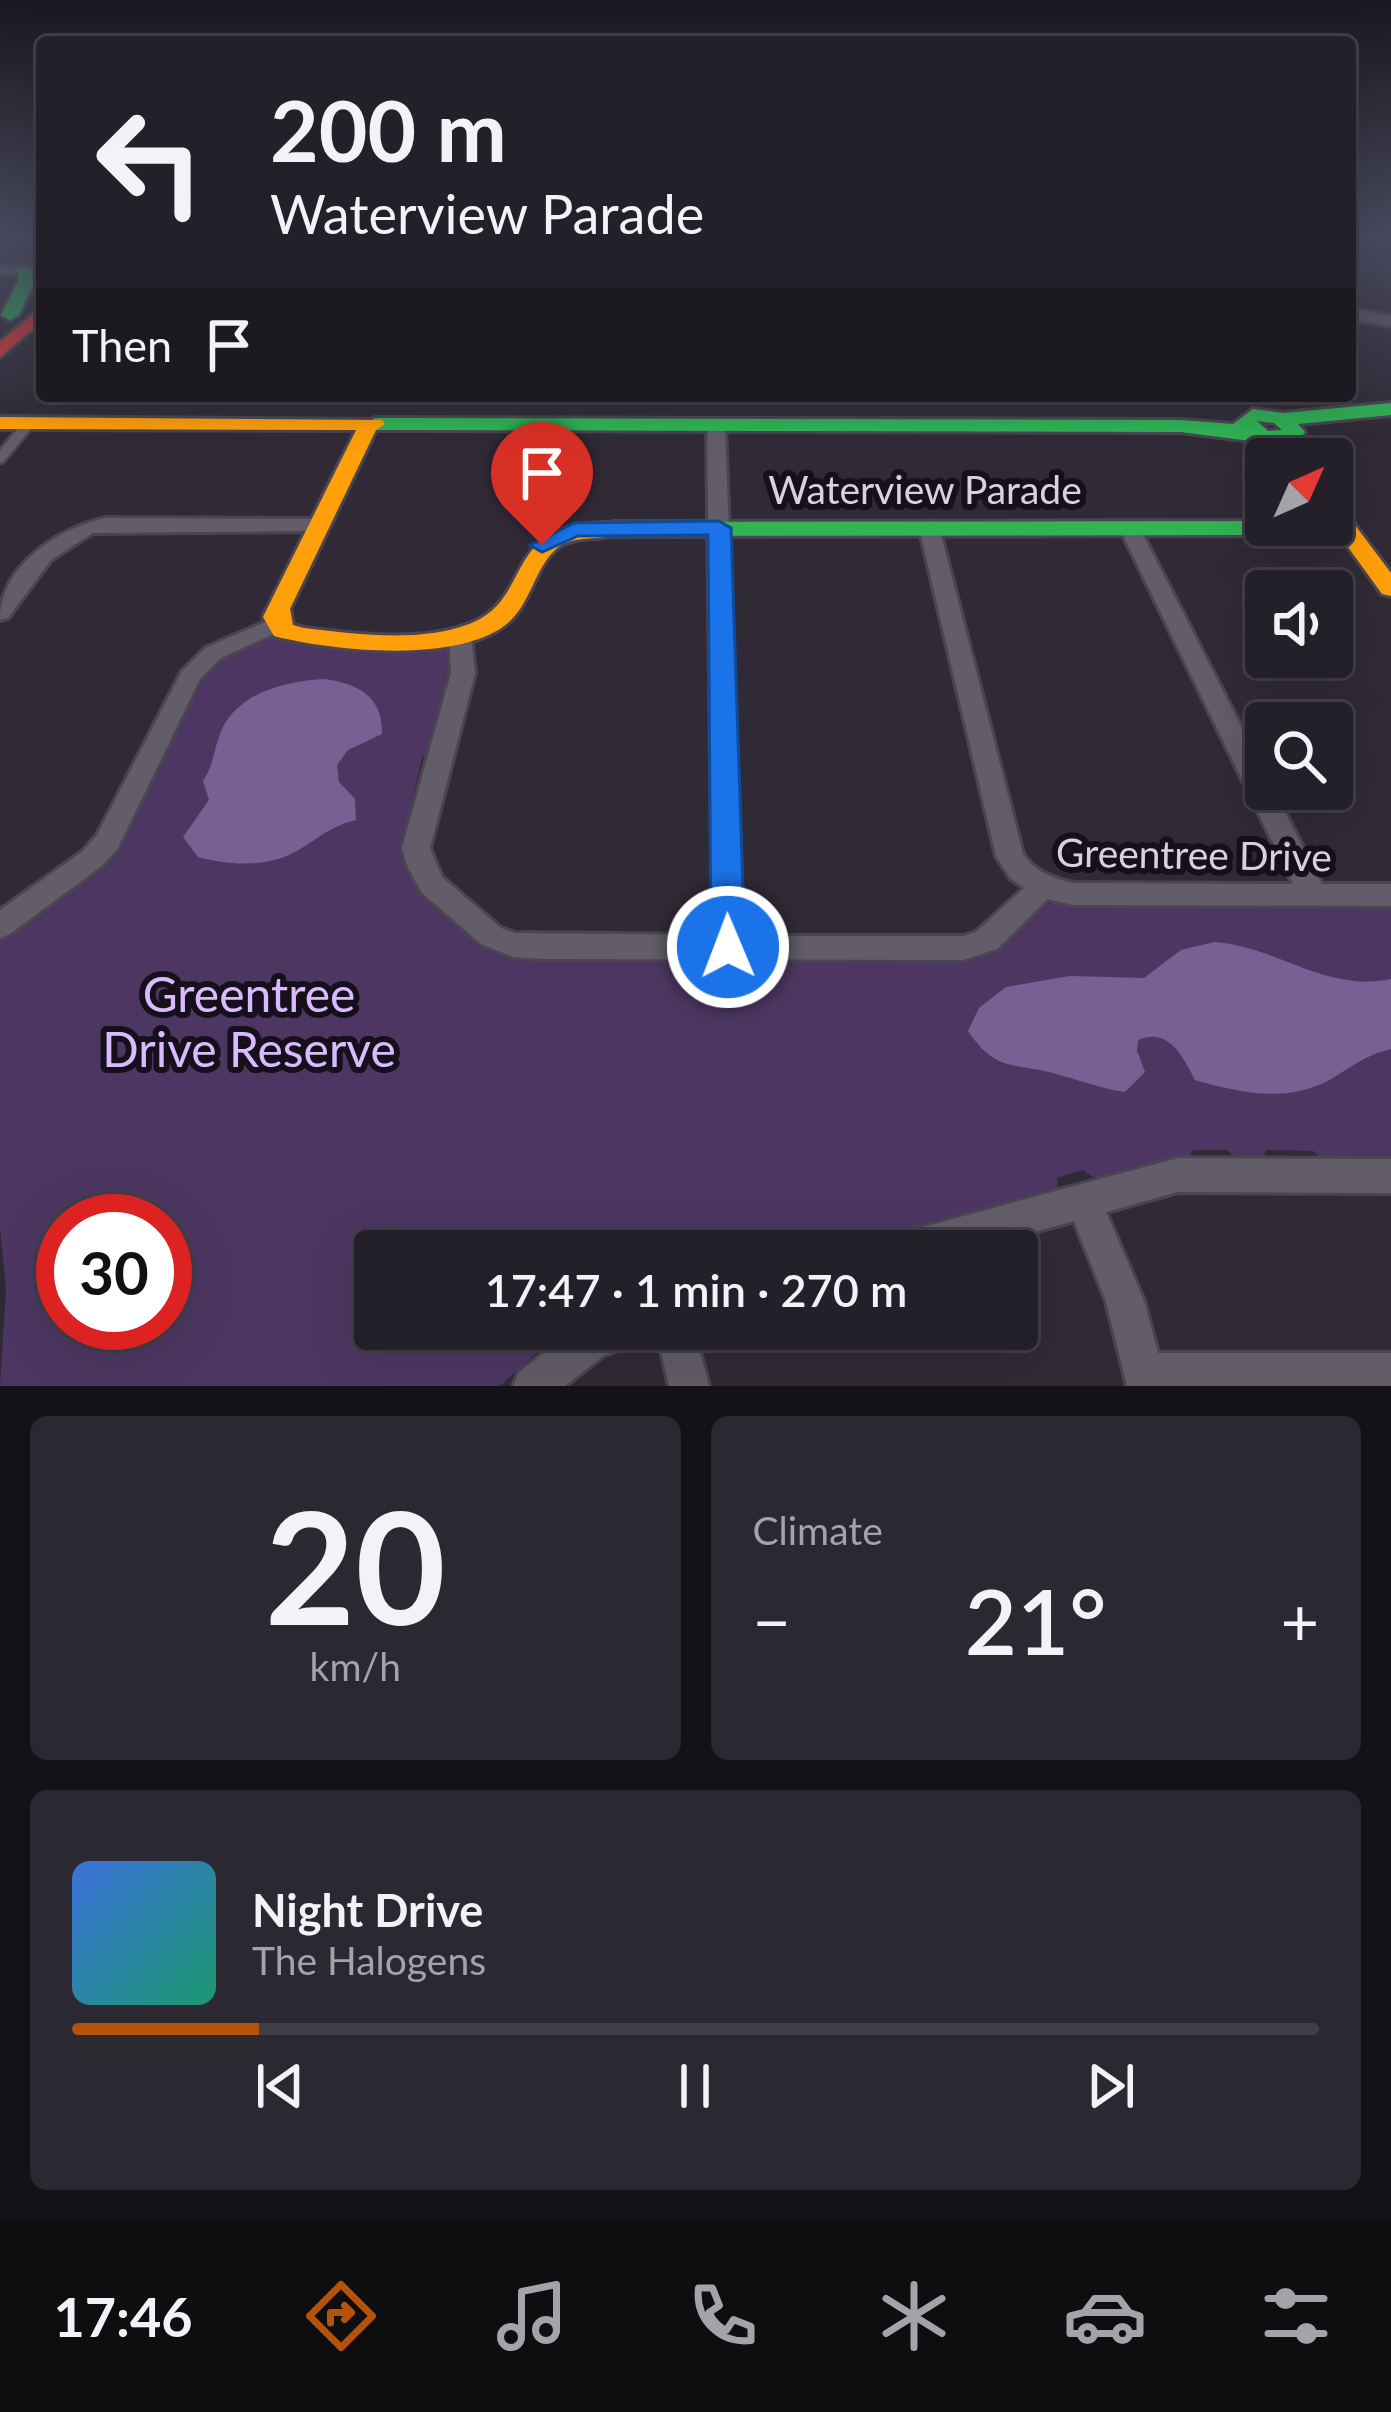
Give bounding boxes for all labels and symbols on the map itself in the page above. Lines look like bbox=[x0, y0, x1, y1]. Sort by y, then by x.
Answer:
pin bbox=[491, 422, 593, 545]
north arrow bbox=[1245, 438, 1353, 546]
street label: Waterview Parade bbox=[768, 466, 1082, 512]
street label: Greentree Drive bbox=[1056, 829, 1332, 879]
position arrow bbox=[665, 884, 791, 1010]
park label: Greentree Drive Reserve bbox=[102, 965, 396, 1077]
speed limit sign: 30 bbox=[36, 1194, 192, 1350]

